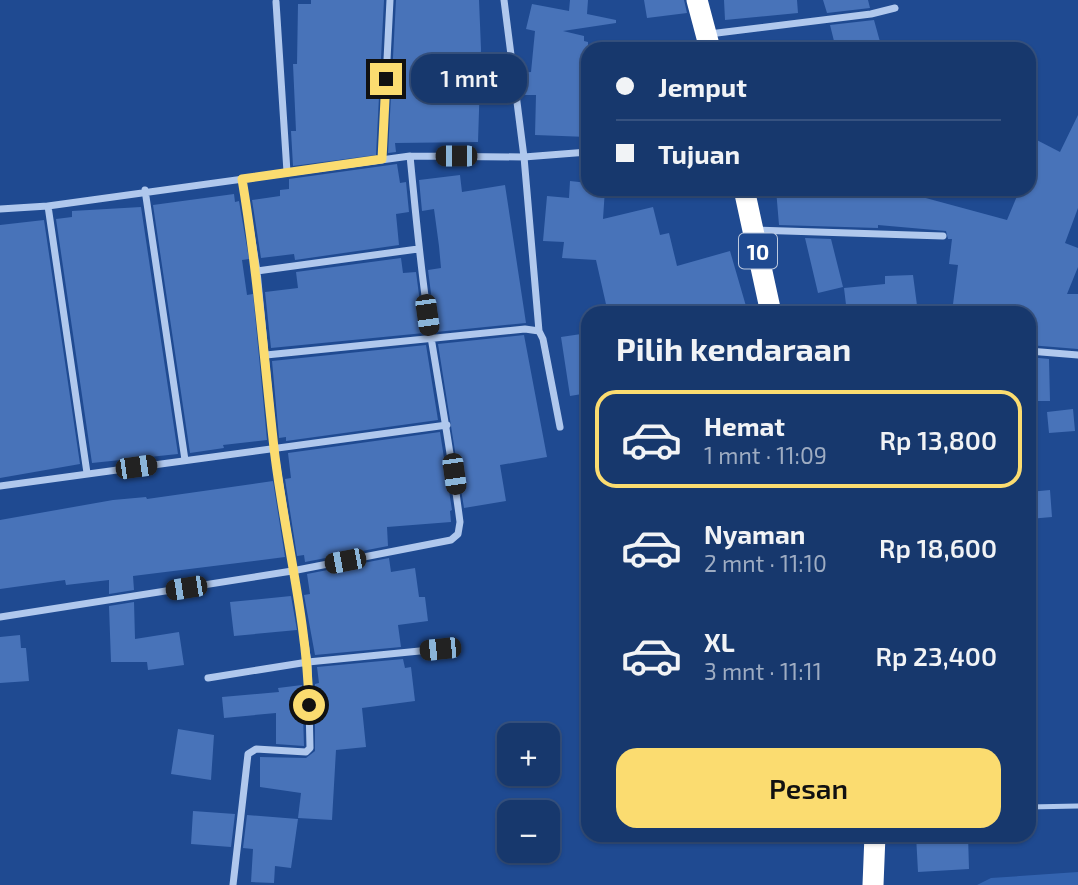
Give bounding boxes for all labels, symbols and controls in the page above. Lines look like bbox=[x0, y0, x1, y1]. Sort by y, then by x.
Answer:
callout: 1 mnt bbox=[410, 55, 526, 104]
route end bbox=[370, 63, 402, 95]
text: 1 mnt bbox=[440, 64, 498, 92]
text: Jemput bbox=[658, 71, 747, 102]
text: Tujuan bbox=[658, 138, 740, 169]
car bbox=[436, 146, 478, 167]
road number: 10 bbox=[739, 233, 777, 268]
car bbox=[414, 293, 441, 337]
text: Pilih kendaraan bbox=[616, 329, 851, 367]
icon: car bbox=[620, 408, 683, 471]
text: Hemat bbox=[704, 410, 785, 441]
text: Rp 13,800 bbox=[880, 424, 997, 455]
text: 1 mnt · 11:09 bbox=[704, 441, 827, 469]
car bbox=[441, 452, 468, 496]
car bbox=[114, 454, 159, 480]
icon: car bbox=[620, 516, 683, 579]
text: Nyaman bbox=[704, 518, 805, 549]
text: Rp 18,600 bbox=[879, 532, 997, 563]
car bbox=[323, 547, 368, 575]
text: 2 mnt · 11:10 bbox=[704, 549, 827, 577]
car bbox=[164, 574, 209, 602]
icon: car bbox=[620, 624, 683, 687]
text: XL bbox=[704, 626, 735, 657]
car bbox=[419, 636, 462, 662]
text: Rp 23,400 bbox=[875, 640, 997, 671]
text: 3 mnt · 11:11 bbox=[704, 657, 822, 685]
route start bbox=[293, 689, 325, 721]
map controls bbox=[497, 723, 560, 863]
button: + bbox=[497, 723, 560, 786]
button: Pesan bbox=[616, 748, 1001, 828]
button: − bbox=[497, 800, 560, 863]

